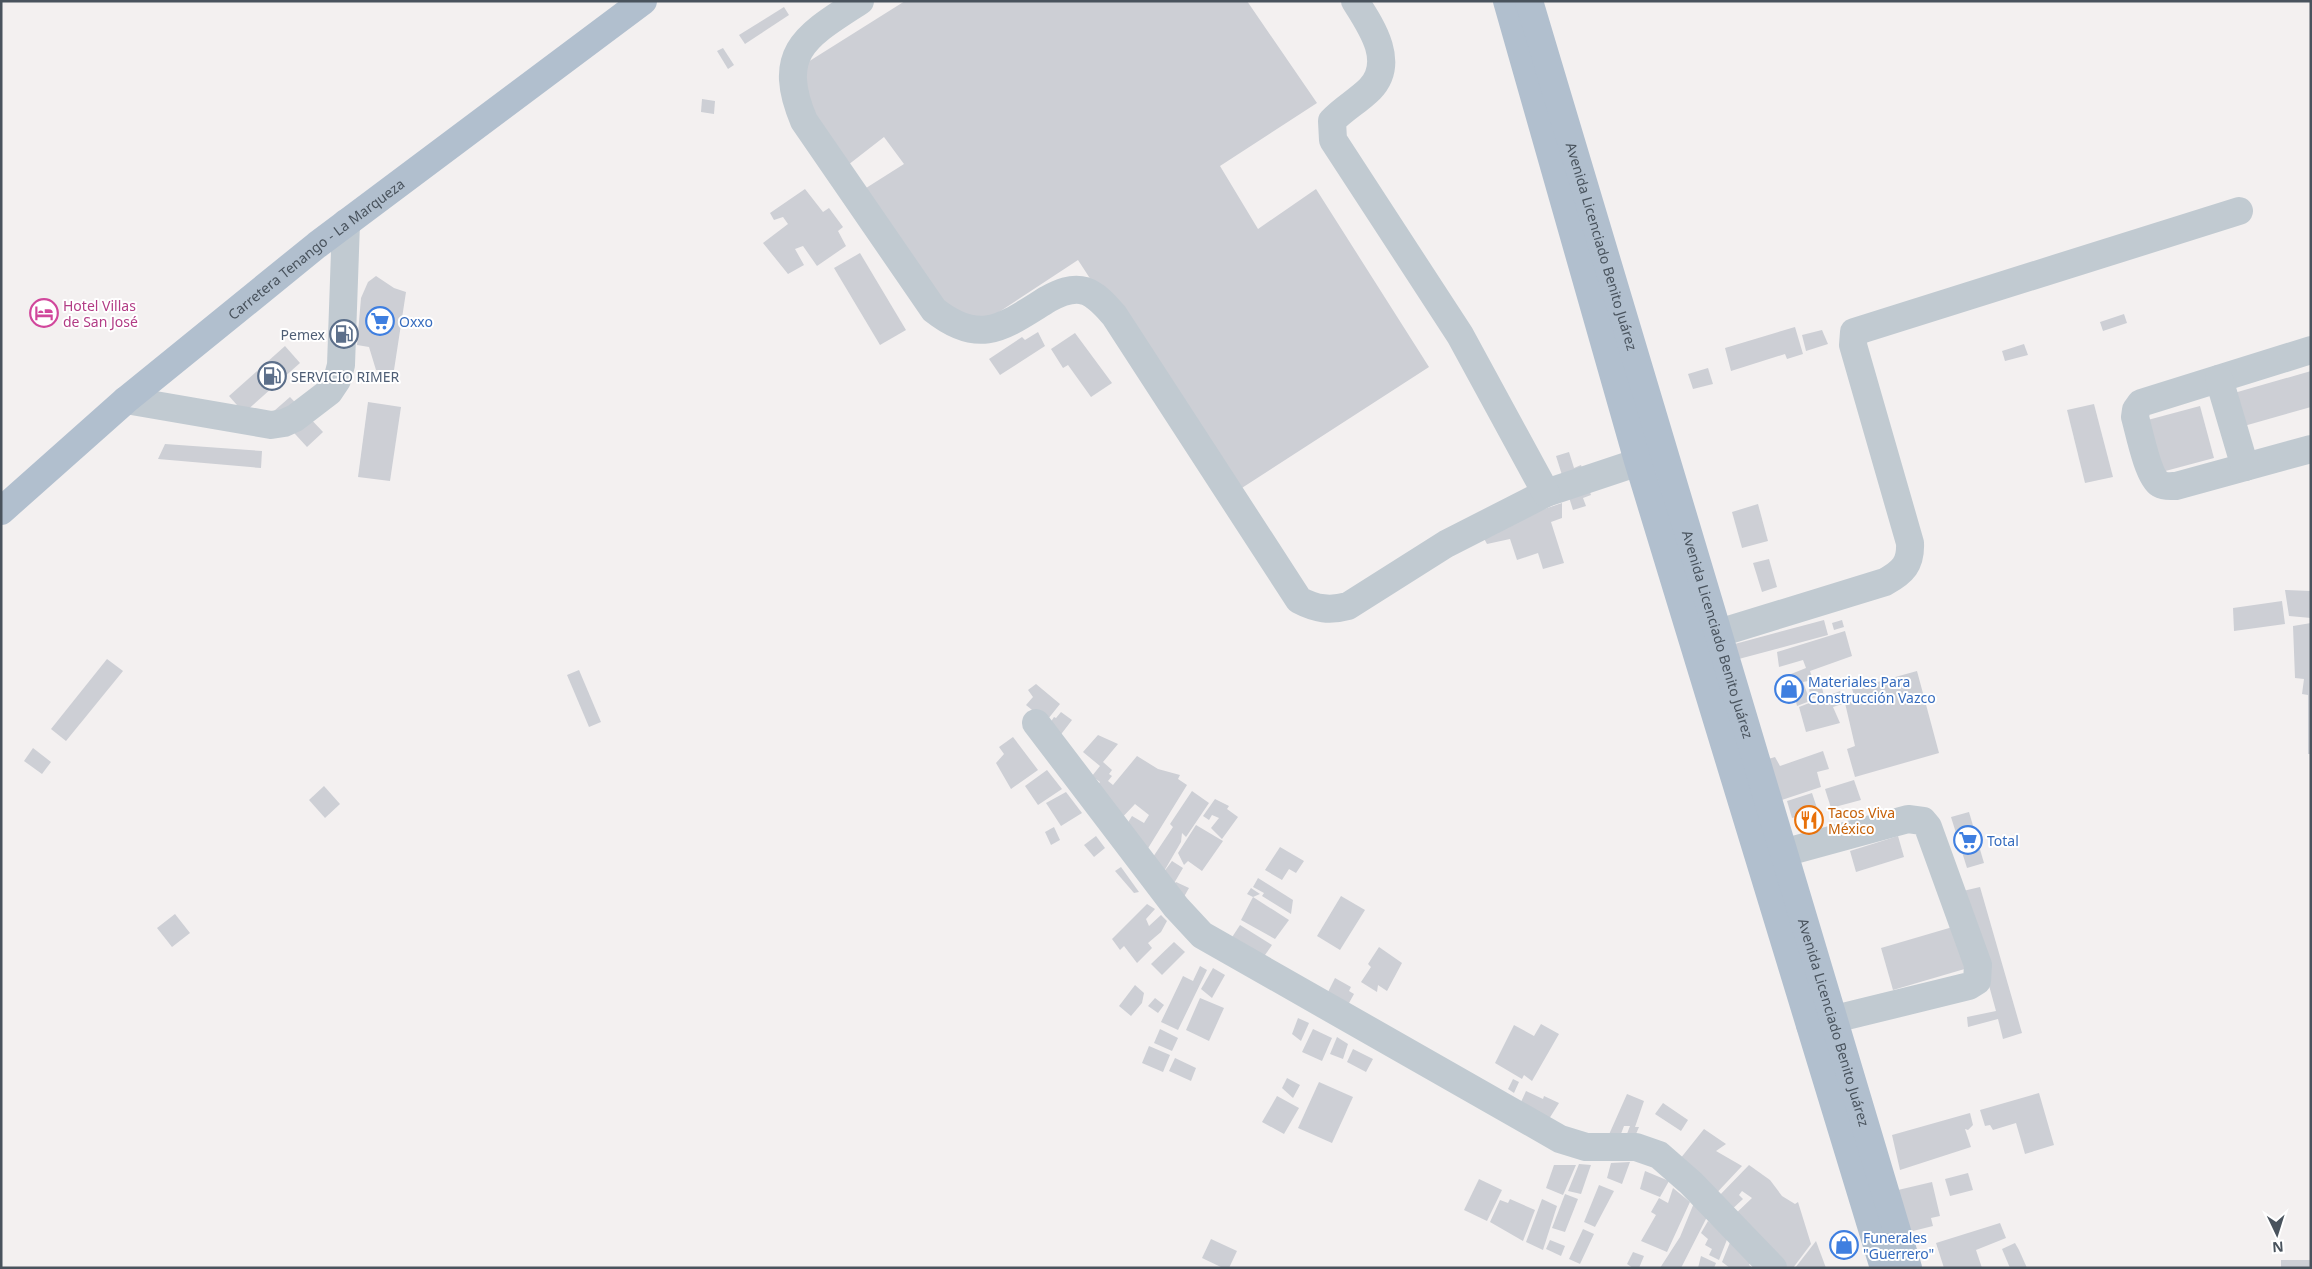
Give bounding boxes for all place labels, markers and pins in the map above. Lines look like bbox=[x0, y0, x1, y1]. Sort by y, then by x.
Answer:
place label: Hotel Villas de San José bbox=[63, 296, 138, 331]
hotel icon: Hotel Villas de San José bbox=[29, 298, 59, 328]
supermarket icon: Oxxo bbox=[365, 306, 395, 336]
place label: Oxxo bbox=[399, 312, 433, 331]
fuel station icon: Pemex bbox=[329, 319, 359, 349]
place label: Pemex bbox=[281, 325, 326, 344]
fuel station icon: SERVICIO RIMER bbox=[257, 361, 287, 391]
place label: SERVICIO RIMER bbox=[291, 367, 399, 386]
place label: Materiales Para Construcción Vazco bbox=[1808, 672, 1936, 707]
shop icon: Materiales Para Construcción Vazco bbox=[1774, 674, 1804, 704]
place label: Tacos Viva México bbox=[1828, 803, 1895, 838]
restaurant icon: Tacos Viva México bbox=[1794, 805, 1824, 835]
supermarket icon: Total bbox=[1953, 825, 1983, 855]
place label: Total bbox=[1987, 831, 2019, 850]
place label: Funerales "Guerrero" bbox=[1863, 1228, 1934, 1263]
shop icon: Funerales "Guerrero" bbox=[1829, 1230, 1859, 1260]

